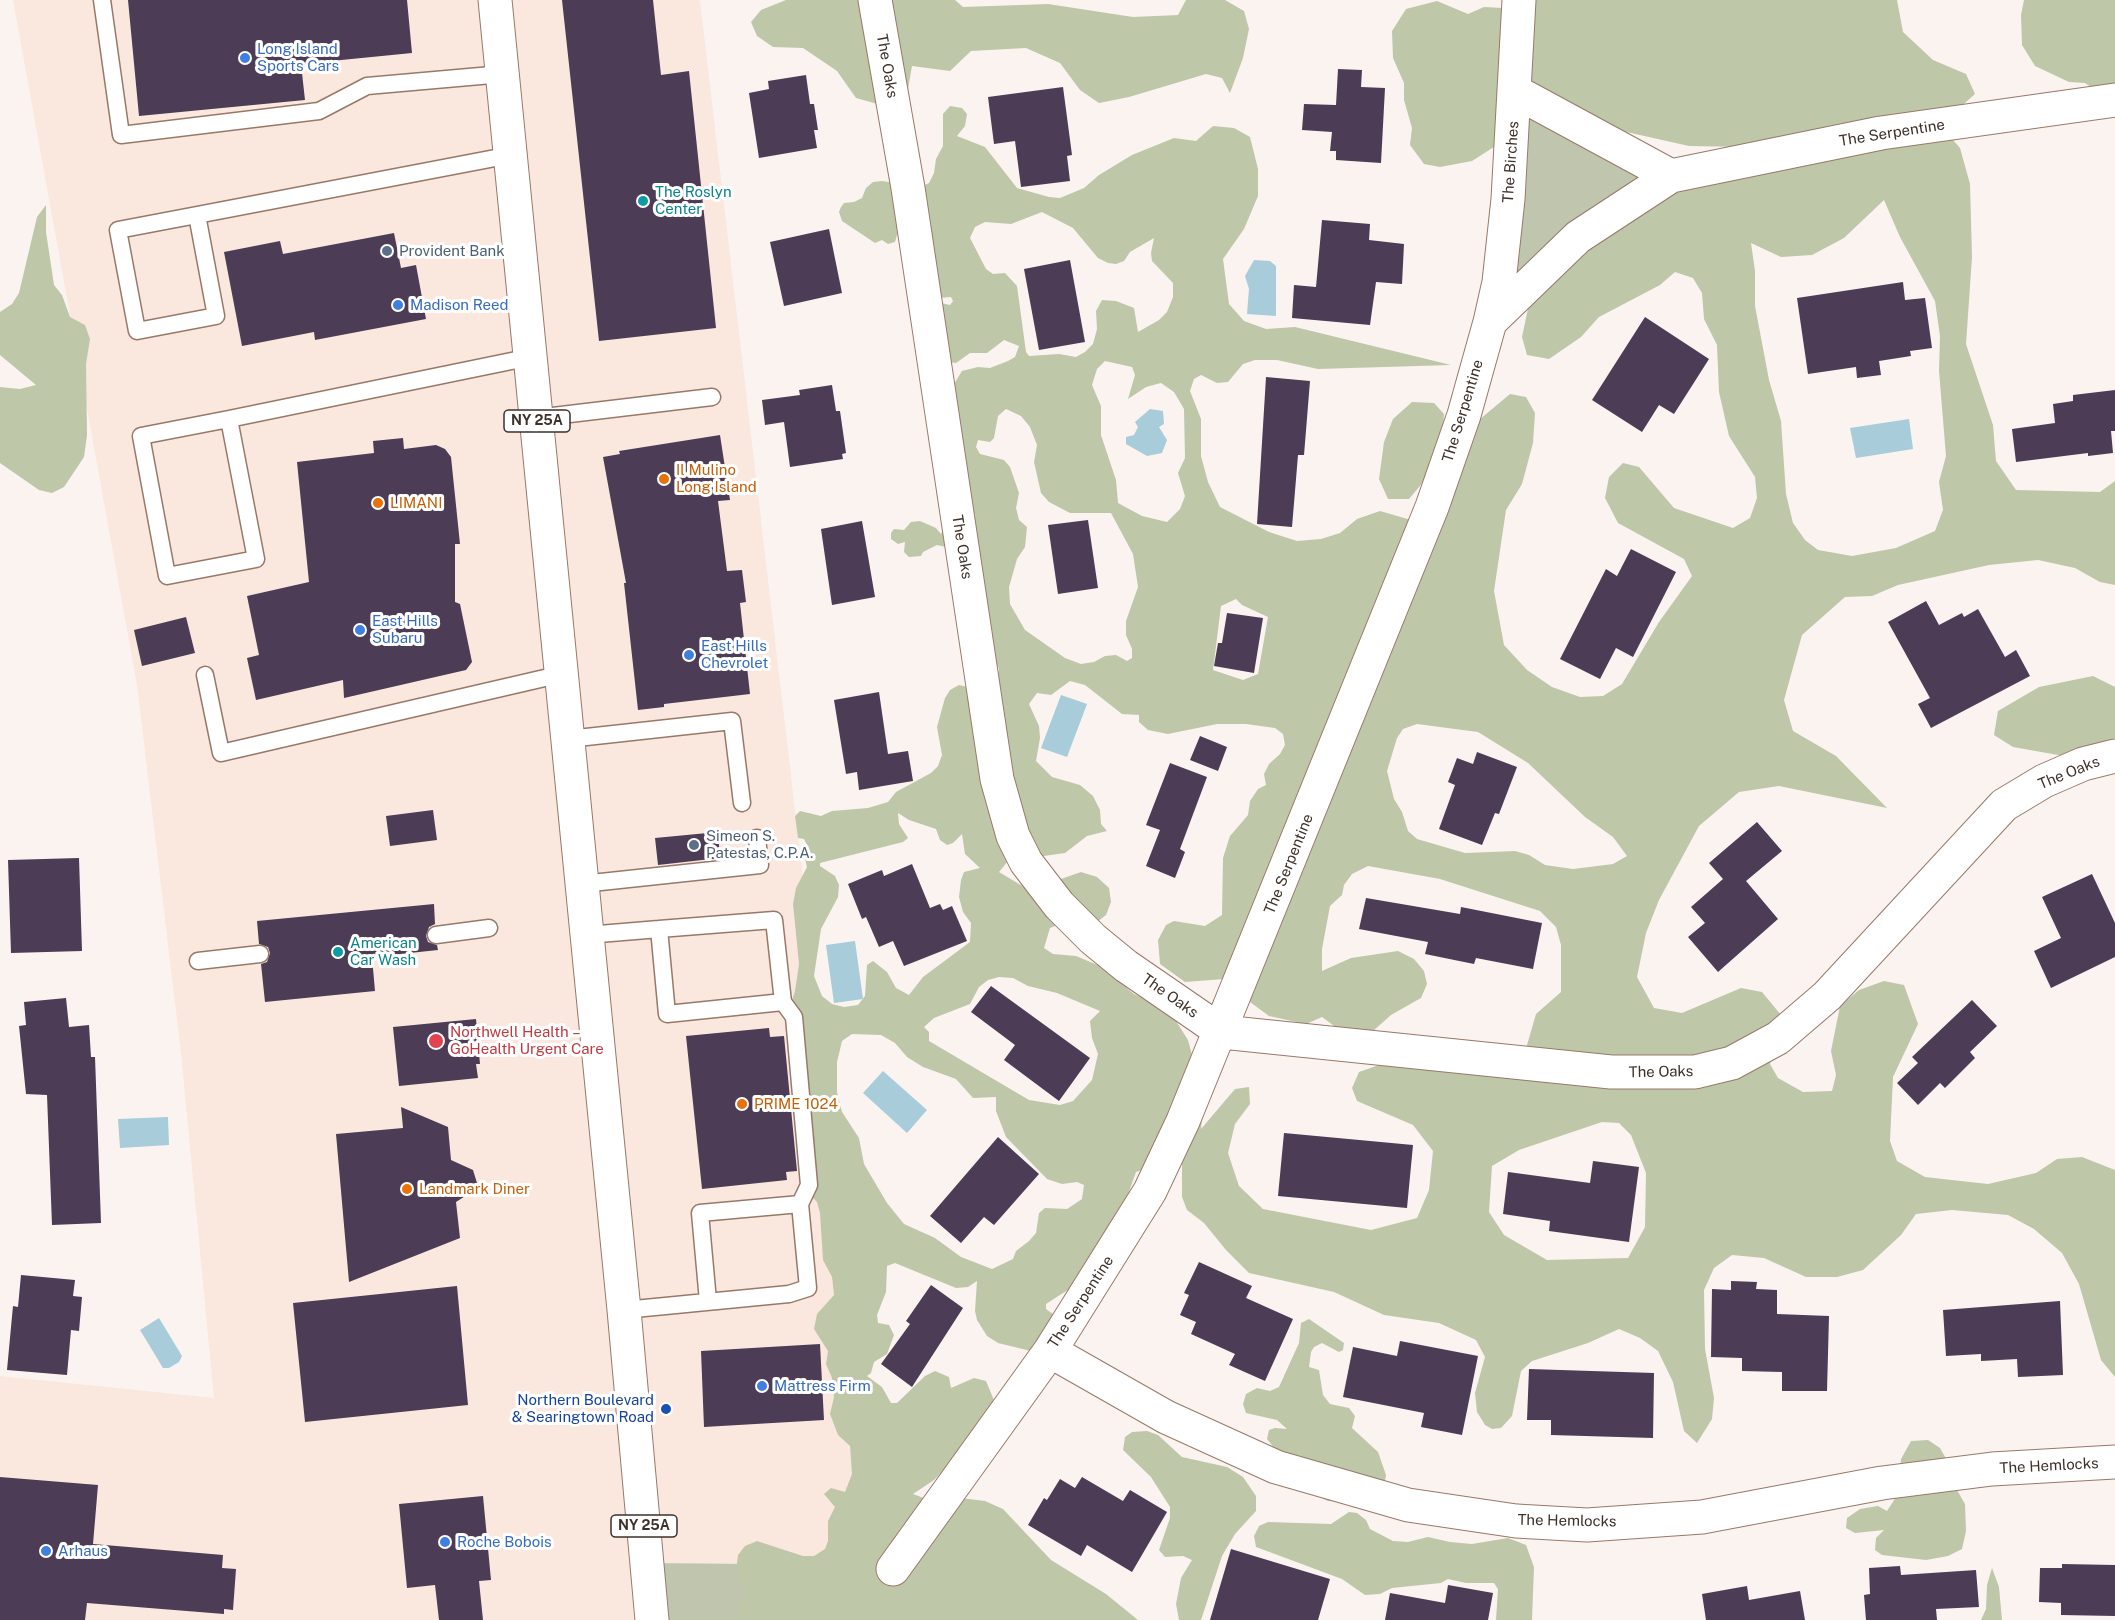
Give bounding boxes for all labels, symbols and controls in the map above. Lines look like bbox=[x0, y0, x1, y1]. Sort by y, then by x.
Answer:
street label: The Oaks bbox=[873, 33, 901, 99]
place label: Long Island Sports Cars bbox=[257, 40, 339, 75]
marker: Long Island Sports Cars bbox=[238, 51, 252, 65]
street label: The Serpentine bbox=[1838, 116, 1946, 150]
street label: The Birches bbox=[1499, 120, 1523, 204]
place label: The Roslyn Center bbox=[655, 183, 732, 218]
marker: The Roslyn Center bbox=[636, 194, 650, 208]
place label: Provident Bank bbox=[399, 242, 505, 260]
marker: Provident Bank bbox=[380, 244, 394, 258]
place label: Madison Reed bbox=[410, 296, 508, 314]
marker: Madison Reed bbox=[391, 298, 405, 312]
street label: The Serpentine bbox=[1439, 357, 1487, 465]
road number: NY 25A bbox=[504, 410, 570, 432]
place label: Il Mulino Long Island bbox=[676, 461, 757, 496]
marker: Il Mulino Long Island bbox=[657, 472, 671, 486]
place label: LIMANI bbox=[390, 494, 442, 512]
marker: LIMANI bbox=[371, 496, 385, 510]
street label: The Oaks bbox=[948, 514, 976, 580]
place label: East Hills Subaru bbox=[372, 612, 438, 647]
marker: East Hills Subaru bbox=[353, 623, 367, 637]
place label: East Hills Chevrolet bbox=[701, 637, 768, 672]
marker: East Hills Chevrolet bbox=[682, 648, 696, 662]
street label: The Oaks bbox=[2036, 753, 2102, 793]
street label: The Serpentine bbox=[1261, 811, 1317, 917]
place label: Simeon S. Patestas, C.P.A. bbox=[706, 827, 813, 862]
marker: Simeon S. Patestas, C.P.A. bbox=[687, 838, 701, 852]
place label: American Car Wash bbox=[350, 934, 417, 969]
marker: American Car Wash bbox=[331, 945, 345, 959]
street label: The Oaks bbox=[1138, 970, 1202, 1022]
place label: Northwell Health – GoHealth Urgent Care bbox=[450, 1023, 604, 1058]
marker: Northwell Health – GoHealth Urgent Care bbox=[427, 1032, 445, 1050]
street label: The Oaks bbox=[1629, 1062, 1693, 1082]
place label: PRIME 1024 bbox=[754, 1095, 838, 1113]
marker: PRIME 1024 bbox=[735, 1097, 749, 1111]
place label: Landmark Diner bbox=[419, 1180, 530, 1198]
marker: Landmark Diner bbox=[400, 1182, 414, 1196]
street label: The Serpentine bbox=[1044, 1252, 1118, 1352]
place label: Mattress Firm bbox=[774, 1377, 871, 1395]
marker: Mattress Firm bbox=[755, 1379, 769, 1393]
place label: Northern Boulevard & Searingtown Road bbox=[512, 1391, 654, 1426]
marker: Northern Boulevard & Searingtown Road bbox=[659, 1402, 673, 1416]
street label: The Hemlocks bbox=[1999, 1454, 2099, 1478]
street label: The Hemlocks bbox=[1517, 1511, 1617, 1531]
road number: NY 25A bbox=[611, 1515, 677, 1537]
place label: Roche Bobois bbox=[457, 1533, 552, 1551]
marker: Roche Bobois bbox=[438, 1535, 452, 1549]
place label: Arhaus bbox=[58, 1542, 108, 1560]
marker: Arhaus bbox=[39, 1544, 53, 1558]

